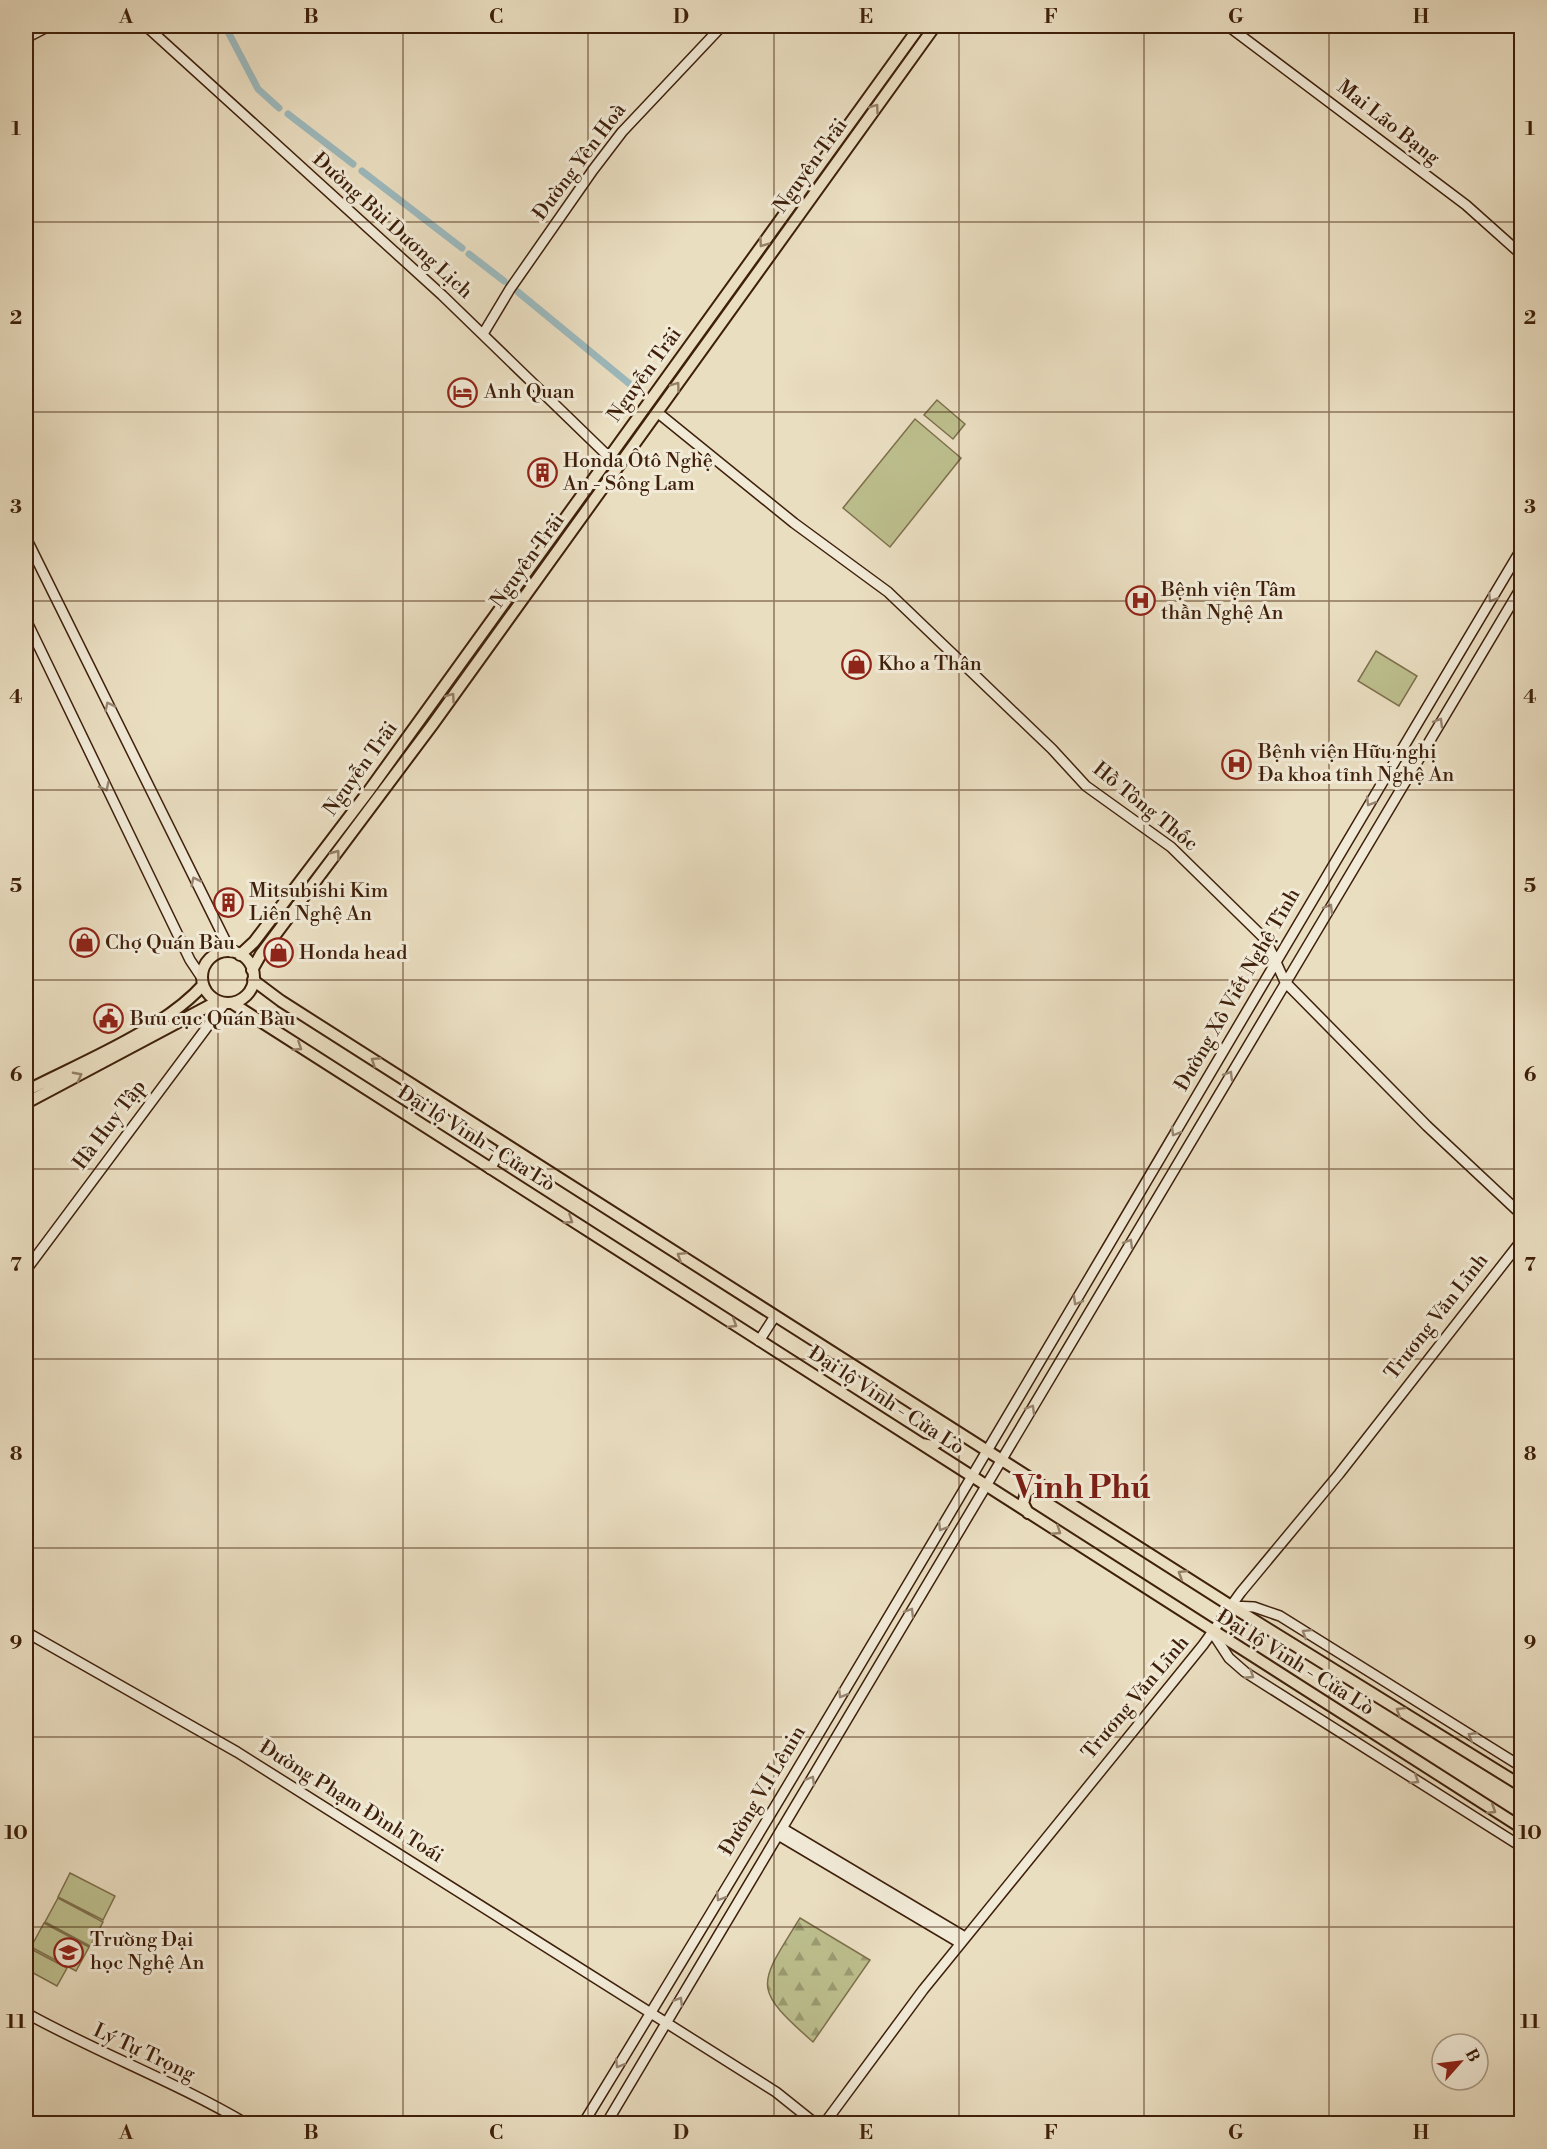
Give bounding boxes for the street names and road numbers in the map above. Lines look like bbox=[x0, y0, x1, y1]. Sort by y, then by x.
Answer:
street label: Mai Lão Bạng bbox=[1332, 75, 1445, 171]
street label: Đường Yên Hoà bbox=[528, 98, 633, 225]
street label: Nguyên Trãi bbox=[768, 114, 854, 218]
street label: Đường Bùi Dương Lịch bbox=[307, 147, 477, 305]
street label: Nguyễn Trãi bbox=[602, 323, 688, 427]
street label: Nguyên Trãi bbox=[485, 509, 571, 613]
street label: Nguyễn Trãi bbox=[318, 717, 404, 821]
street label: Hồ Tông Thốc bbox=[1087, 757, 1203, 857]
street label: Đường Xô Viết Nghệ Tĩnh bbox=[1170, 884, 1306, 1096]
street label: Hà Huy Tập bbox=[68, 1075, 152, 1175]
street label: Đại lộ Vinh - Cửa Lò bbox=[393, 1080, 559, 1198]
street label: Trương Văn Lĩnh bbox=[1380, 1249, 1494, 1385]
street label: Đại lộ Vinh - Cửa Lò bbox=[803, 1341, 969, 1461]
street label: Đại lộ Vinh - Cửa Lò bbox=[1212, 1604, 1378, 1722]
street label: Trương Văn Lĩnh bbox=[1077, 1631, 1195, 1765]
street label: Đường V.I Lênin bbox=[714, 1721, 812, 1860]
street label: Đường Phạm Đình Toái bbox=[254, 1735, 448, 1869]
street label: Lý Tự Trọng bbox=[89, 2018, 200, 2088]

